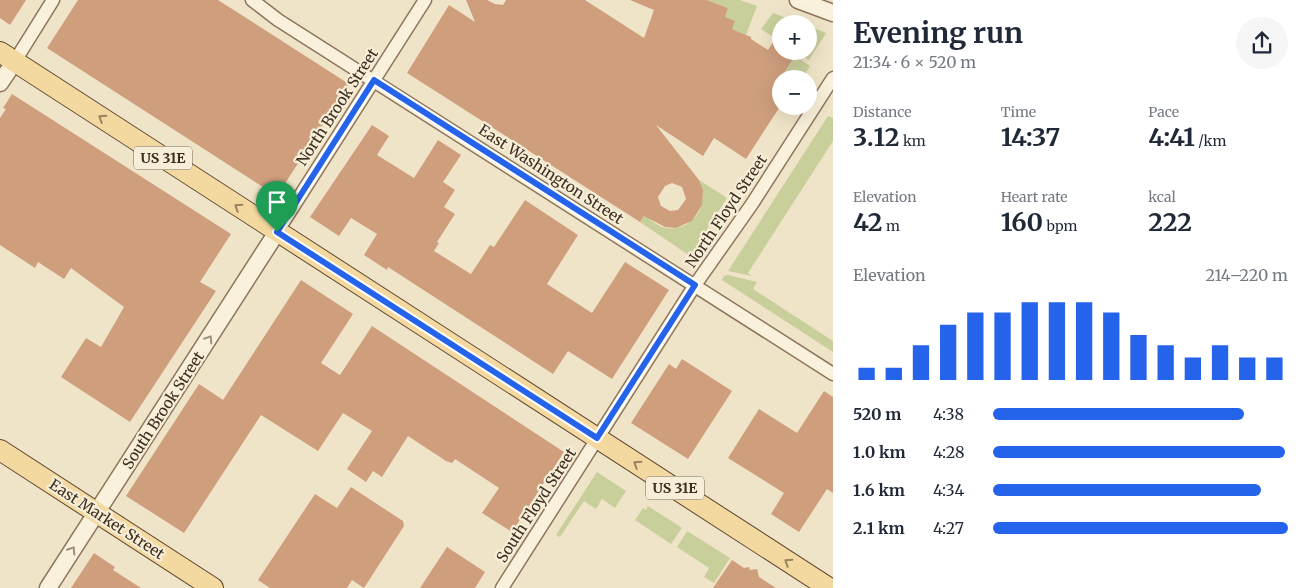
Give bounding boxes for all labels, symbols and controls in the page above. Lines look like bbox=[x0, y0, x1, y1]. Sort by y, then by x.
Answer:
map controls bbox=[772, 15, 817, 115]
button: + bbox=[772, 15, 817, 60]
text: Evening run bbox=[853, 15, 1023, 51]
button: share bbox=[1236, 17, 1288, 69]
street label: North Brook Street bbox=[292, 45, 382, 169]
text: 21:34 · 6 × 520 m bbox=[853, 52, 976, 72]
button: − bbox=[772, 70, 817, 115]
text: Distance bbox=[853, 103, 912, 121]
text: Time bbox=[1001, 103, 1036, 121]
text: Pace bbox=[1148, 103, 1179, 121]
one-way arrow bbox=[98, 115, 107, 124]
street label: East Washington Street bbox=[475, 120, 627, 228]
text: 3.12 bbox=[853, 121, 900, 153]
text: 14:37 bbox=[1001, 121, 1060, 153]
text: 4:41 bbox=[1148, 121, 1195, 153]
text: km bbox=[900, 132, 926, 150]
text: /km bbox=[1195, 132, 1226, 150]
road number: US 31E bbox=[134, 146, 192, 170]
street label: North Floyd Street bbox=[681, 151, 771, 271]
pin bbox=[256, 181, 298, 232]
icon: arrive bbox=[263, 188, 291, 216]
text: Elevation bbox=[853, 188, 917, 206]
text: Heart rate bbox=[1001, 188, 1068, 206]
text: kcal bbox=[1148, 188, 1176, 206]
one-way arrow bbox=[234, 204, 243, 213]
text: 42 bbox=[853, 206, 883, 238]
text: 160 bbox=[1001, 206, 1043, 238]
text: 222 bbox=[1148, 206, 1192, 238]
text: m bbox=[883, 217, 900, 235]
text: bpm bbox=[1043, 217, 1077, 235]
text: Elevation bbox=[853, 265, 926, 285]
text: 214–220 m bbox=[1205, 265, 1288, 285]
one-way arrow bbox=[202, 336, 212, 345]
street label: South Brook Street bbox=[118, 348, 208, 472]
text: 520 m bbox=[853, 404, 901, 424]
text: 4:38 bbox=[933, 404, 964, 424]
text: 1.0 km bbox=[853, 442, 906, 462]
text: 4:28 bbox=[933, 442, 965, 462]
street label: South Floyd Street bbox=[492, 444, 580, 566]
one-way arrow bbox=[633, 461, 643, 470]
street label: East Market Street bbox=[46, 475, 168, 563]
road number: US 31E bbox=[646, 476, 704, 499]
text: 1.6 km bbox=[853, 480, 905, 500]
text: 4:34 bbox=[933, 480, 964, 500]
text: 2.1 km bbox=[853, 518, 904, 538]
text: 4:27 bbox=[933, 518, 964, 538]
one-way arrow bbox=[66, 547, 75, 556]
one-way arrow bbox=[784, 558, 793, 568]

